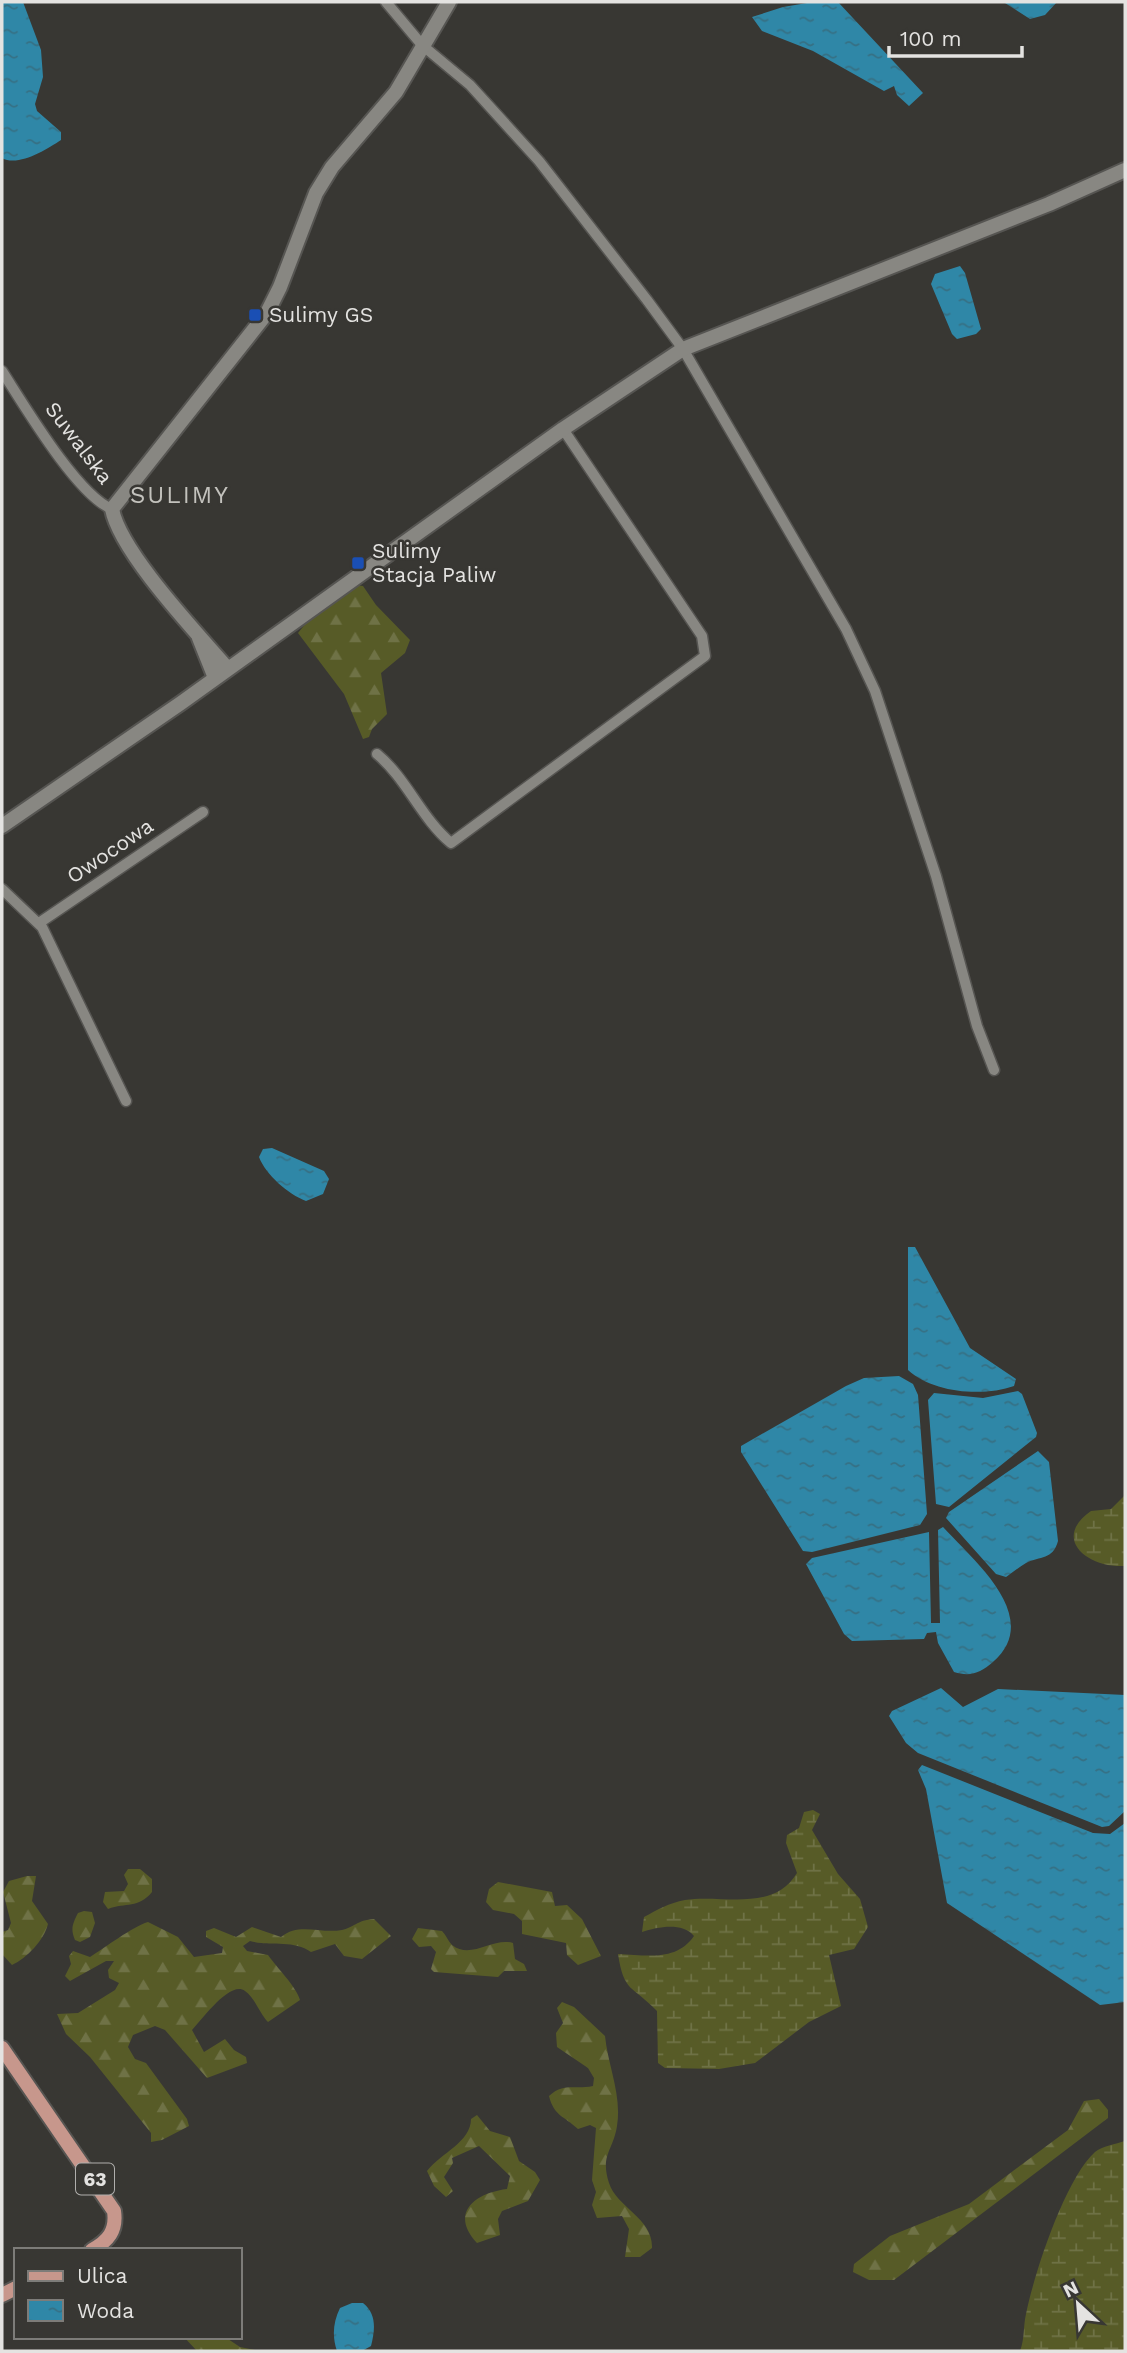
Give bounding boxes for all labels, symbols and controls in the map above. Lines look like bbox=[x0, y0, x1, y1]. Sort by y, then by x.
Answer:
scale bar bbox=[889, 14, 1022, 58]
text: 100 m bbox=[900, 26, 962, 51]
place label: Sulimy GS bbox=[269, 302, 373, 327]
marker: Sulimy GS bbox=[247, 307, 263, 323]
street label: Suwalska bbox=[40, 397, 119, 489]
district label: SULIMY bbox=[130, 481, 230, 509]
place label: Sulimy Stacja Paliw bbox=[372, 538, 496, 587]
marker: Sulimy Stacja Paliw bbox=[350, 555, 366, 571]
street label: Owocowa bbox=[62, 813, 158, 889]
road number: 63 bbox=[76, 2164, 114, 2194]
legend bbox=[14, 2248, 242, 2339]
text: Ulica bbox=[77, 2263, 128, 2288]
north arrow bbox=[1043, 2269, 1113, 2339]
text: N bbox=[1059, 2276, 1082, 2303]
text: Woda bbox=[77, 2298, 134, 2323]

